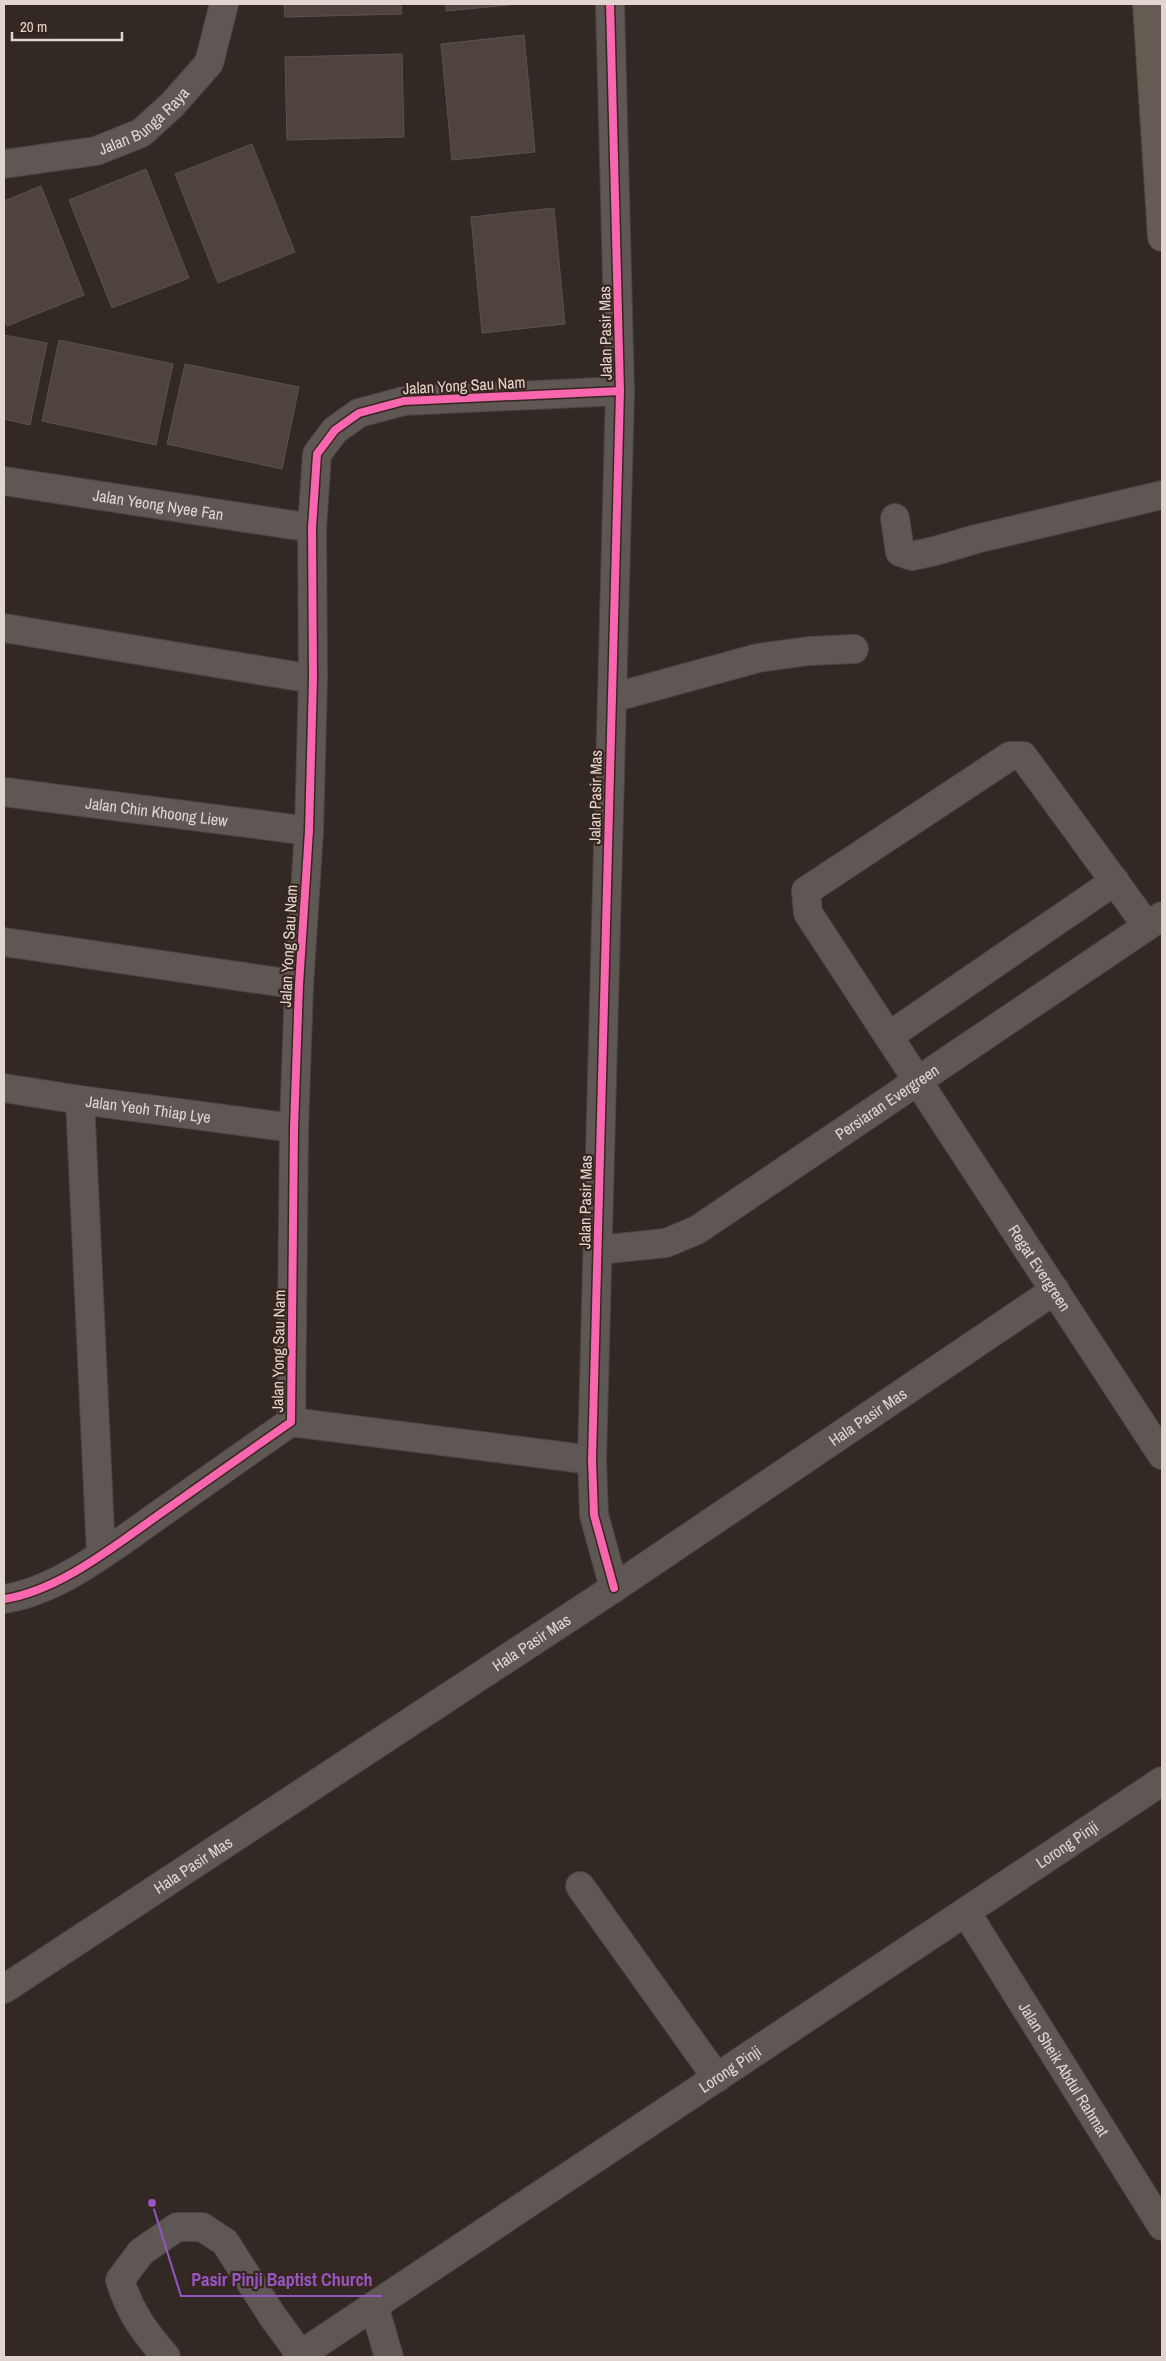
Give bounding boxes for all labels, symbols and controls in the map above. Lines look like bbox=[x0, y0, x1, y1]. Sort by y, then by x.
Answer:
scale bar bbox=[12, 10, 122, 42]
text: 20 m bbox=[20, 16, 47, 37]
street label: Jalan Bunga Raya bbox=[95, 82, 194, 160]
street label: Jalan Pasir Mas bbox=[593, 286, 617, 380]
street label: Jalan Yong Sau Nam bbox=[402, 371, 526, 399]
street label: Jalan Yeong Nyee Fan bbox=[91, 484, 225, 525]
street label: Jalan Pasir Mas bbox=[583, 750, 607, 844]
street label: Jalan Chin Khoong Liew bbox=[84, 792, 230, 832]
street label: Jalan Yong Sau Nam bbox=[274, 884, 302, 1008]
street label: Persiaran Evergreen bbox=[830, 1059, 943, 1145]
street label: Jalan Yeoh Thiap Lye bbox=[85, 1090, 212, 1128]
street label: Jalan Pasir Mas bbox=[573, 1155, 597, 1249]
street label: Regat Evergreen bbox=[1003, 1220, 1076, 1315]
street label: Jalan Yong Sau Nam bbox=[266, 1289, 290, 1413]
street label: Hala Pasir Mas bbox=[824, 1382, 911, 1451]
street label: Hala Pasir Mas bbox=[488, 1609, 575, 1676]
street label: Lorong Pinji bbox=[1031, 1816, 1102, 1873]
street label: Hala Pasir Mas bbox=[149, 1831, 236, 1899]
street label: Jalan Sheik Abdul Rahmat bbox=[1014, 1997, 1114, 2141]
street label: Lorong Pinji bbox=[694, 2040, 765, 2098]
callout: Pasir Pinji Baptist Church bbox=[181, 2263, 382, 2296]
text: Pasir Pinji Baptist Church bbox=[191, 2267, 373, 2292]

